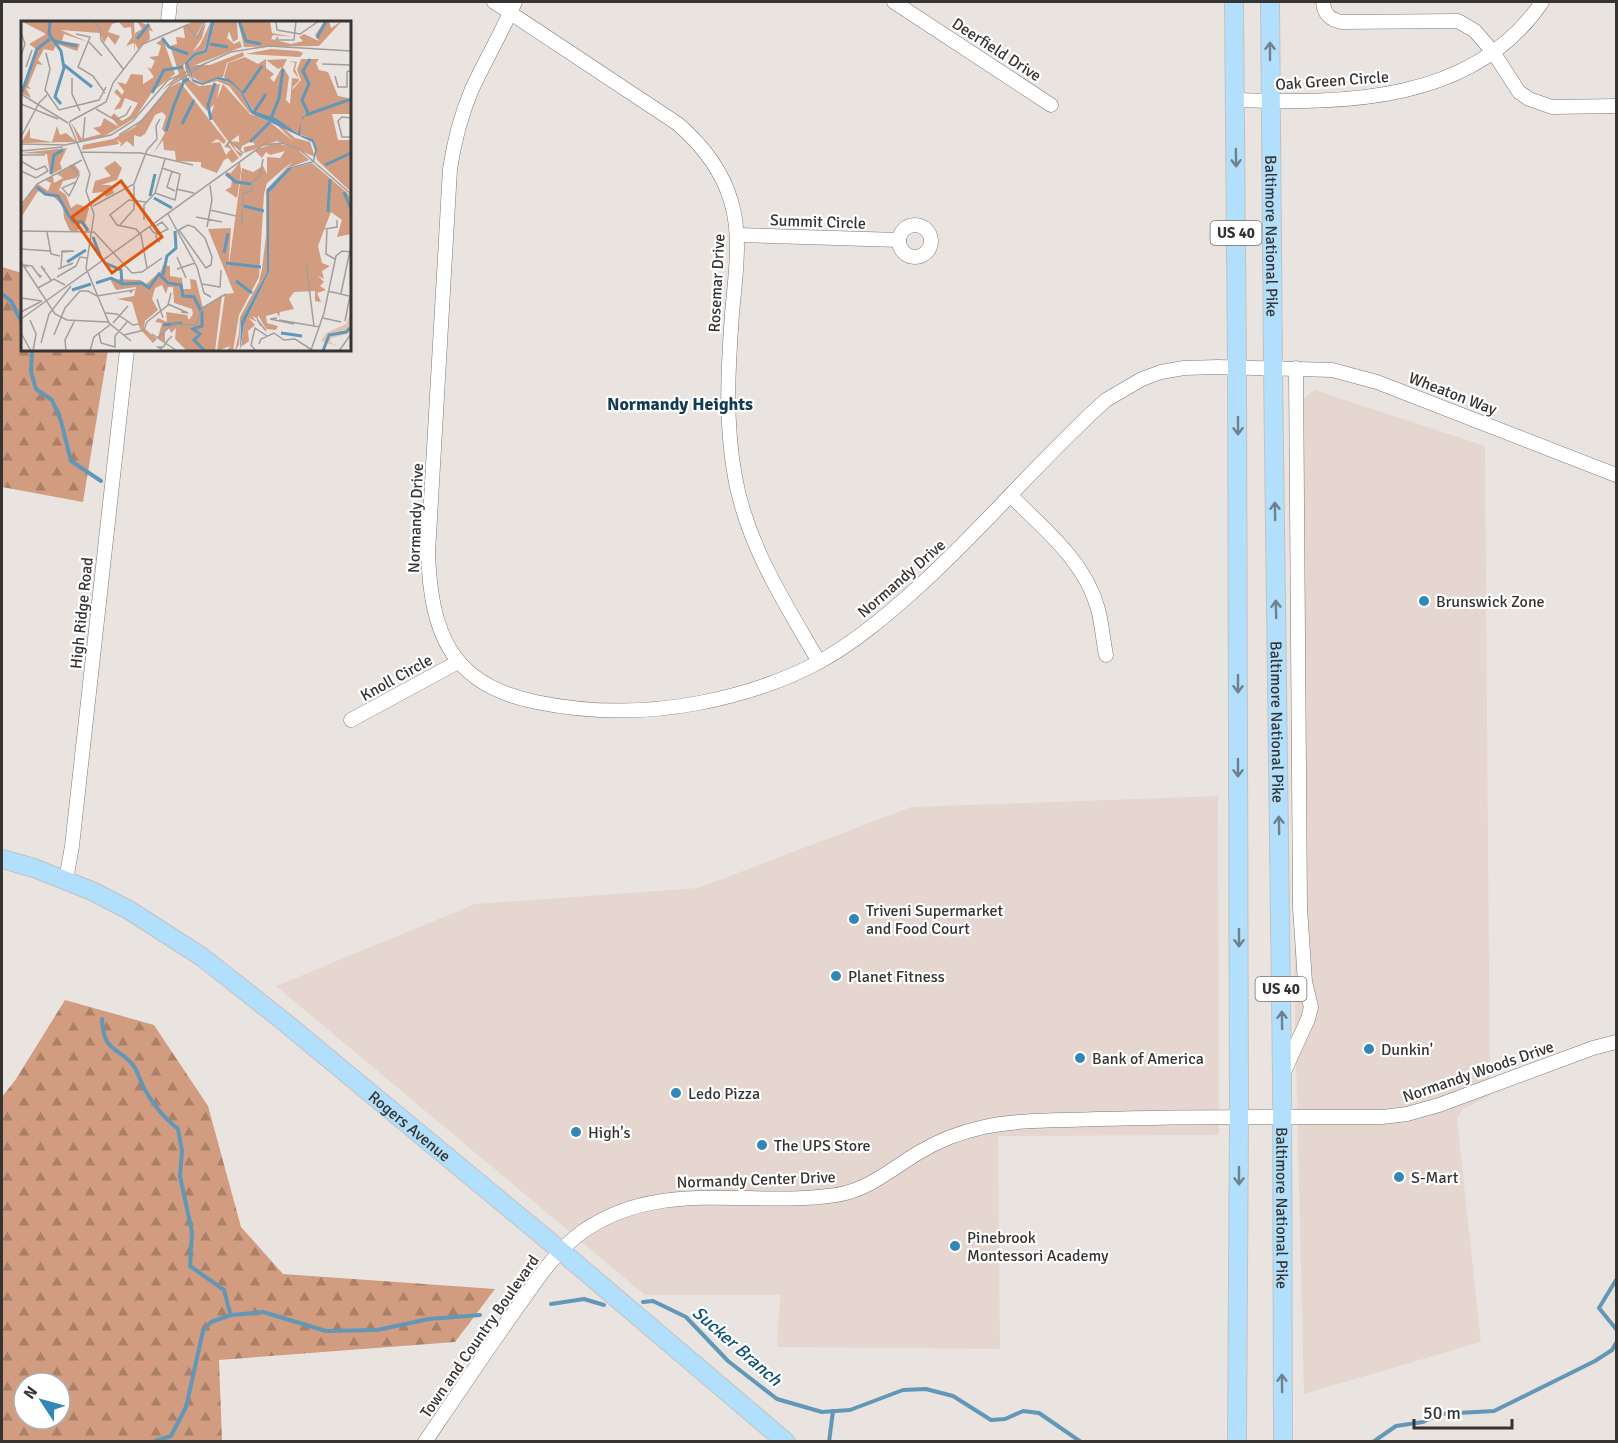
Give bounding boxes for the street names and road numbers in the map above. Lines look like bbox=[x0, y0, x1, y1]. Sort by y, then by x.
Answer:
street label: Deerfield Drive bbox=[948, 14, 1045, 86]
street label: Oak Green Circle bbox=[1275, 67, 1390, 95]
street label: Baltimore National Pike bbox=[1260, 155, 1282, 317]
street label: Summit Circle bbox=[770, 210, 866, 234]
road number: US 40 bbox=[1210, 221, 1262, 245]
street label: Rosemar Drive bbox=[704, 233, 730, 333]
street label: Wheaton Way bbox=[1406, 368, 1500, 420]
street label: Normandy Drive bbox=[404, 463, 428, 573]
street label: Normandy Drive bbox=[854, 535, 950, 622]
street label: High Ridge Road bbox=[66, 556, 98, 670]
street label: Baltimore National Pike bbox=[1265, 641, 1288, 803]
street label: Knoll Circle bbox=[357, 650, 436, 706]
road number: US 40 bbox=[1256, 977, 1306, 1001]
street label: Normandy Woods Drive bbox=[1400, 1037, 1557, 1107]
street label: Rogers Avenue bbox=[364, 1087, 454, 1167]
street label: Baltimore National Pike bbox=[1271, 1127, 1292, 1289]
street label: Normandy Center Drive bbox=[676, 1167, 836, 1193]
street label: Town and Country Boulevard bbox=[416, 1251, 544, 1422]

